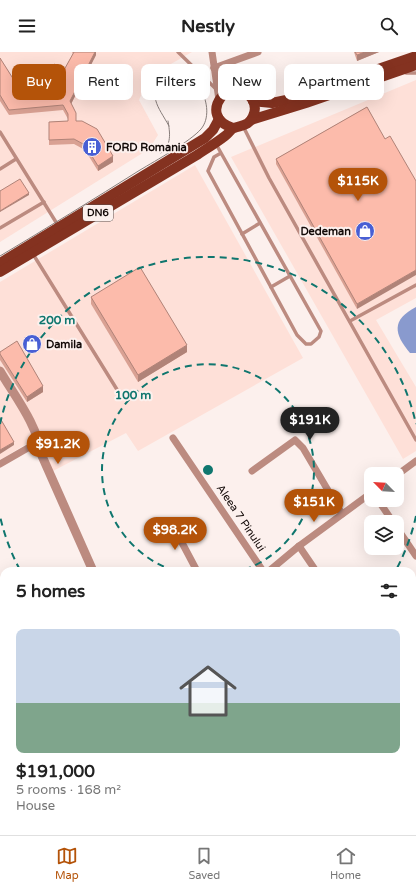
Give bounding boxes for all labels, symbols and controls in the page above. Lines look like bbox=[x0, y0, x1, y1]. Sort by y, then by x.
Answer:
icon: menu bbox=[16, 15, 38, 37]
text: Nestly bbox=[181, 15, 235, 37]
icon: search bbox=[378, 15, 400, 37]
chip: Buy bbox=[12, 64, 66, 100]
chip: Rent bbox=[74, 64, 133, 100]
chip: Filters bbox=[141, 64, 210, 100]
chip: New bbox=[218, 64, 276, 100]
chip: Apartment bbox=[284, 64, 384, 100]
building icon: FORD Romania bbox=[81, 136, 103, 158]
place label: FORD Romania bbox=[106, 141, 187, 154]
pin: $115K bbox=[330, 168, 386, 202]
text: $115K bbox=[337, 173, 379, 189]
road number: DN6 bbox=[83, 205, 113, 221]
shop icon: Dedeman bbox=[354, 220, 376, 242]
place label: Dedeman bbox=[301, 225, 351, 238]
text: 200 m bbox=[39, 313, 75, 327]
shop icon: Damila bbox=[21, 333, 43, 355]
place label: Damila bbox=[46, 338, 82, 351]
text: 100 m bbox=[115, 388, 151, 402]
pin: $191K bbox=[282, 407, 338, 441]
text: $191K bbox=[289, 412, 331, 428]
pin: $91.2K bbox=[25, 431, 91, 465]
text: $91.2K bbox=[36, 436, 80, 452]
centre of rings bbox=[201, 463, 215, 477]
north arrow bbox=[364, 467, 404, 507]
map controls bbox=[364, 467, 404, 555]
street label: Aleea 7 Pinului bbox=[214, 482, 268, 554]
pin: $151K bbox=[286, 489, 342, 523]
text: $151K bbox=[293, 494, 335, 510]
button: layers bbox=[364, 515, 404, 555]
pin: $98.2K bbox=[142, 517, 208, 551]
text: $98.2K bbox=[153, 522, 197, 538]
icon: filters bbox=[378, 580, 400, 602]
text: 5 homes bbox=[16, 581, 85, 602]
icon: home bbox=[172, 655, 244, 727]
text: $191,000 bbox=[16, 761, 95, 782]
text: 5 rooms · 168 m² bbox=[16, 782, 121, 798]
text: House bbox=[16, 798, 55, 814]
tab: Map bbox=[55, 845, 79, 882]
tab: Saved bbox=[188, 845, 220, 882]
tab: Home bbox=[330, 845, 361, 882]

